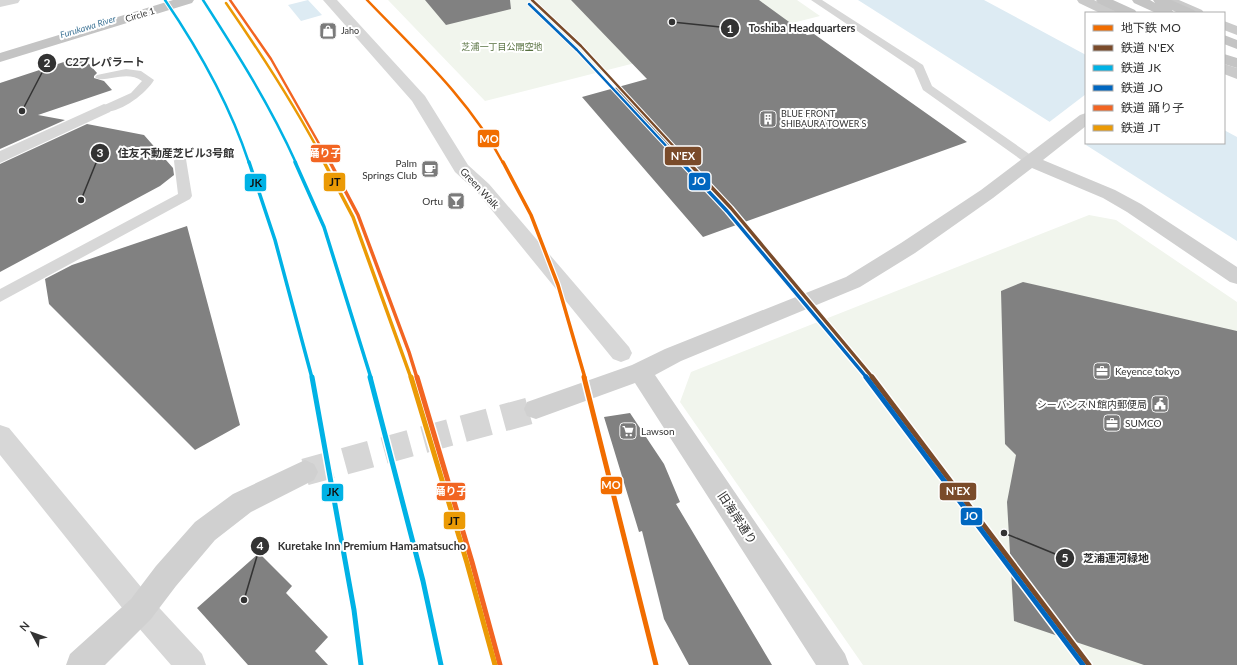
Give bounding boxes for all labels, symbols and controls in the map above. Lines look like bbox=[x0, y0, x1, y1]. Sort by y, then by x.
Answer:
street label: Circle 1 bbox=[124, 5, 156, 24]
legend bbox=[1085, 12, 1225, 144]
water label: Furukawa River bbox=[59, 13, 118, 40]
callout: Toshiba Headquarters bbox=[720, 17, 863, 40]
text: 地下鉄 MO bbox=[1121, 20, 1181, 35]
shop icon: Jaho bbox=[318, 21, 338, 41]
text: 1 bbox=[727, 21, 734, 36]
text: Toshiba Headquarters bbox=[749, 21, 856, 34]
place label: Jaho bbox=[341, 25, 359, 36]
text: 鉄道 N'EX bbox=[1121, 40, 1175, 55]
park label: 芝浦一丁目公開空地 bbox=[461, 41, 543, 52]
callout: C2プレパラート bbox=[37, 51, 153, 74]
text: 2 bbox=[44, 55, 51, 70]
text: C2プレパラート bbox=[65, 55, 145, 68]
text: 鉄道 JK bbox=[1121, 60, 1161, 75]
text: 鉄道 JO bbox=[1121, 80, 1163, 95]
text: 鉄道 踊り子 bbox=[1121, 100, 1184, 115]
place label: BLUE FRONT SHIBAURA TOWER S bbox=[781, 108, 867, 129]
building icon: BLUE FRONT SHIBAURA TOWER S bbox=[758, 109, 778, 129]
text: 鉄道 JT bbox=[1121, 120, 1160, 135]
line badge: MO bbox=[477, 129, 500, 148]
text: MO bbox=[479, 132, 499, 145]
callout: 住友不動産芝ビル3号館 bbox=[90, 142, 242, 165]
line badge: 踊り子 bbox=[310, 144, 341, 163]
text: 3 bbox=[97, 145, 104, 160]
text: 住友不動産芝ビル3号館 bbox=[118, 146, 234, 159]
text: 踊り子 bbox=[309, 146, 342, 159]
line badge: N'EX bbox=[664, 146, 702, 166]
text: N'EX bbox=[671, 149, 696, 162]
place label: Palm Springs Club bbox=[362, 157, 417, 181]
cafe icon: Palm Springs Club bbox=[420, 159, 440, 179]
street label: Green Walk bbox=[458, 165, 503, 212]
line badge: JT bbox=[323, 172, 346, 192]
line badge: JO bbox=[688, 172, 711, 191]
line badge: JK bbox=[244, 173, 267, 192]
text: JO bbox=[692, 174, 706, 187]
text: JT bbox=[329, 175, 341, 188]
text: JK bbox=[250, 176, 263, 189]
bar icon: Ortu bbox=[446, 191, 466, 211]
place label: Ortu bbox=[422, 195, 443, 207]
office icon: Keyence tokyo bbox=[1092, 361, 1112, 381]
place label: Keyence tokyo bbox=[1115, 365, 1180, 377]
public building icon: シーバンスＮ館内郵便局 bbox=[1150, 394, 1170, 414]
place label: シーバンスＮ館内郵便局 bbox=[1037, 398, 1147, 410]
office icon: SUMCO bbox=[1102, 413, 1122, 433]
place label: SUMCO bbox=[1125, 417, 1162, 429]
supermarket icon: Lawson bbox=[618, 421, 638, 441]
place label: Lawson bbox=[641, 425, 674, 437]
line badge: MO bbox=[600, 476, 623, 495]
text: MO bbox=[601, 478, 621, 491]
line badge: 踊り子 bbox=[436, 482, 466, 501]
line badge: N'EX bbox=[939, 482, 977, 501]
line badge: JK bbox=[321, 483, 344, 502]
text: 踊り子 bbox=[435, 484, 468, 497]
text: N'EX bbox=[946, 484, 971, 497]
text: JK bbox=[327, 485, 340, 498]
street label: 旧海岸通り bbox=[715, 488, 760, 547]
line badge: JO bbox=[960, 507, 983, 526]
text: JO bbox=[964, 509, 978, 522]
line badge: JT bbox=[443, 511, 466, 530]
text: JT bbox=[448, 514, 460, 527]
callout: Kuretake Inn Premium Hamamatsucho bbox=[250, 535, 474, 558]
text: 4 bbox=[257, 538, 264, 553]
text: Kuretake Inn Premium Hamamatsucho bbox=[278, 539, 466, 552]
callout: 芝浦運河緑地 bbox=[1055, 546, 1157, 569]
text: 5 bbox=[1062, 550, 1069, 565]
text: 芝浦運河緑地 bbox=[1083, 551, 1149, 564]
north arrow bbox=[12, 613, 52, 653]
text: N bbox=[16, 619, 32, 634]

